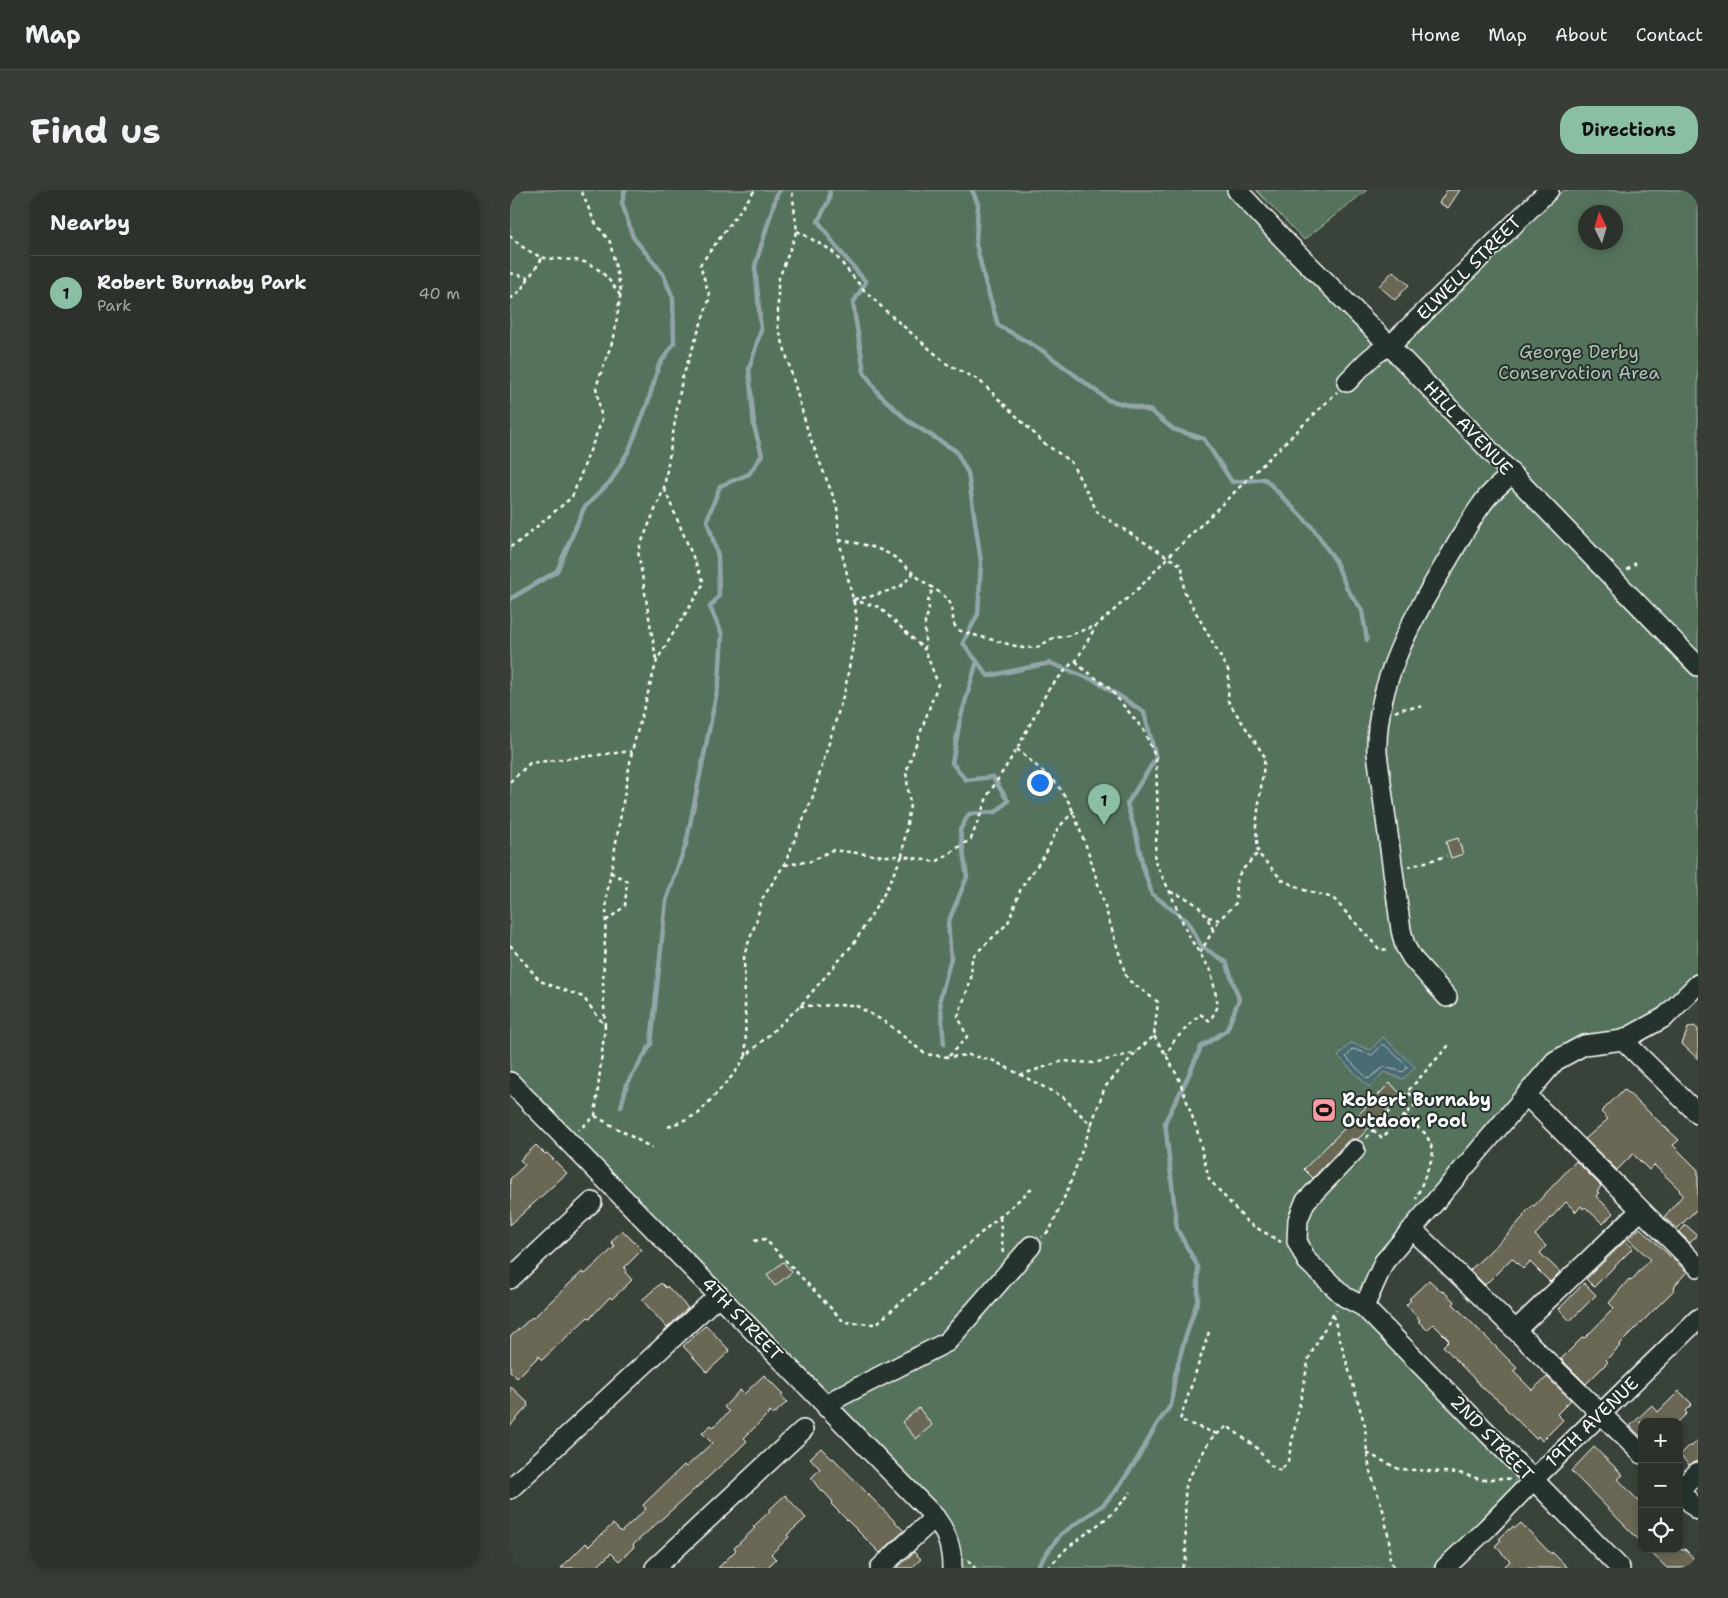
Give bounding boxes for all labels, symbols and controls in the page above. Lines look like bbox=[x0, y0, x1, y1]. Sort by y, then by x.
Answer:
text: Map bbox=[25, 19, 81, 51]
text: Home bbox=[1411, 23, 1460, 47]
text: Map bbox=[1488, 23, 1527, 47]
text: About bbox=[1555, 23, 1608, 47]
text: Contact bbox=[1636, 23, 1703, 47]
button: Directions bbox=[1560, 106, 1698, 154]
text: Find us bbox=[30, 107, 161, 154]
north arrow bbox=[1578, 205, 1623, 250]
text: Nearby bbox=[50, 209, 130, 237]
street label: ELWELL STREET bbox=[1411, 210, 1527, 326]
text: Robert Burnaby Park bbox=[97, 270, 307, 295]
text: 1 bbox=[62, 283, 70, 304]
text: 40 m bbox=[418, 283, 460, 304]
text: Park bbox=[97, 295, 131, 316]
park label: George Derby Conservation Area bbox=[1498, 340, 1660, 385]
street label: HILL AVENUE bbox=[1418, 376, 1518, 480]
your location bbox=[1027, 770, 1053, 796]
pin: 1 bbox=[1088, 784, 1120, 825]
place label: Robert Burnaby Outdoor Pool bbox=[1342, 1088, 1491, 1133]
sports icon: Robert Burnaby Outdoor Pool bbox=[1311, 1097, 1337, 1123]
street label: 4TH STREET bbox=[696, 1272, 788, 1366]
street label: 19TH AVENUE bbox=[1540, 1371, 1644, 1473]
street label: 2ND STREET bbox=[1445, 1390, 1539, 1486]
map controls bbox=[1638, 1418, 1683, 1553]
button: + bbox=[1638, 1418, 1683, 1463]
button: − bbox=[1638, 1463, 1683, 1508]
button: locate bbox=[1638, 1508, 1683, 1553]

